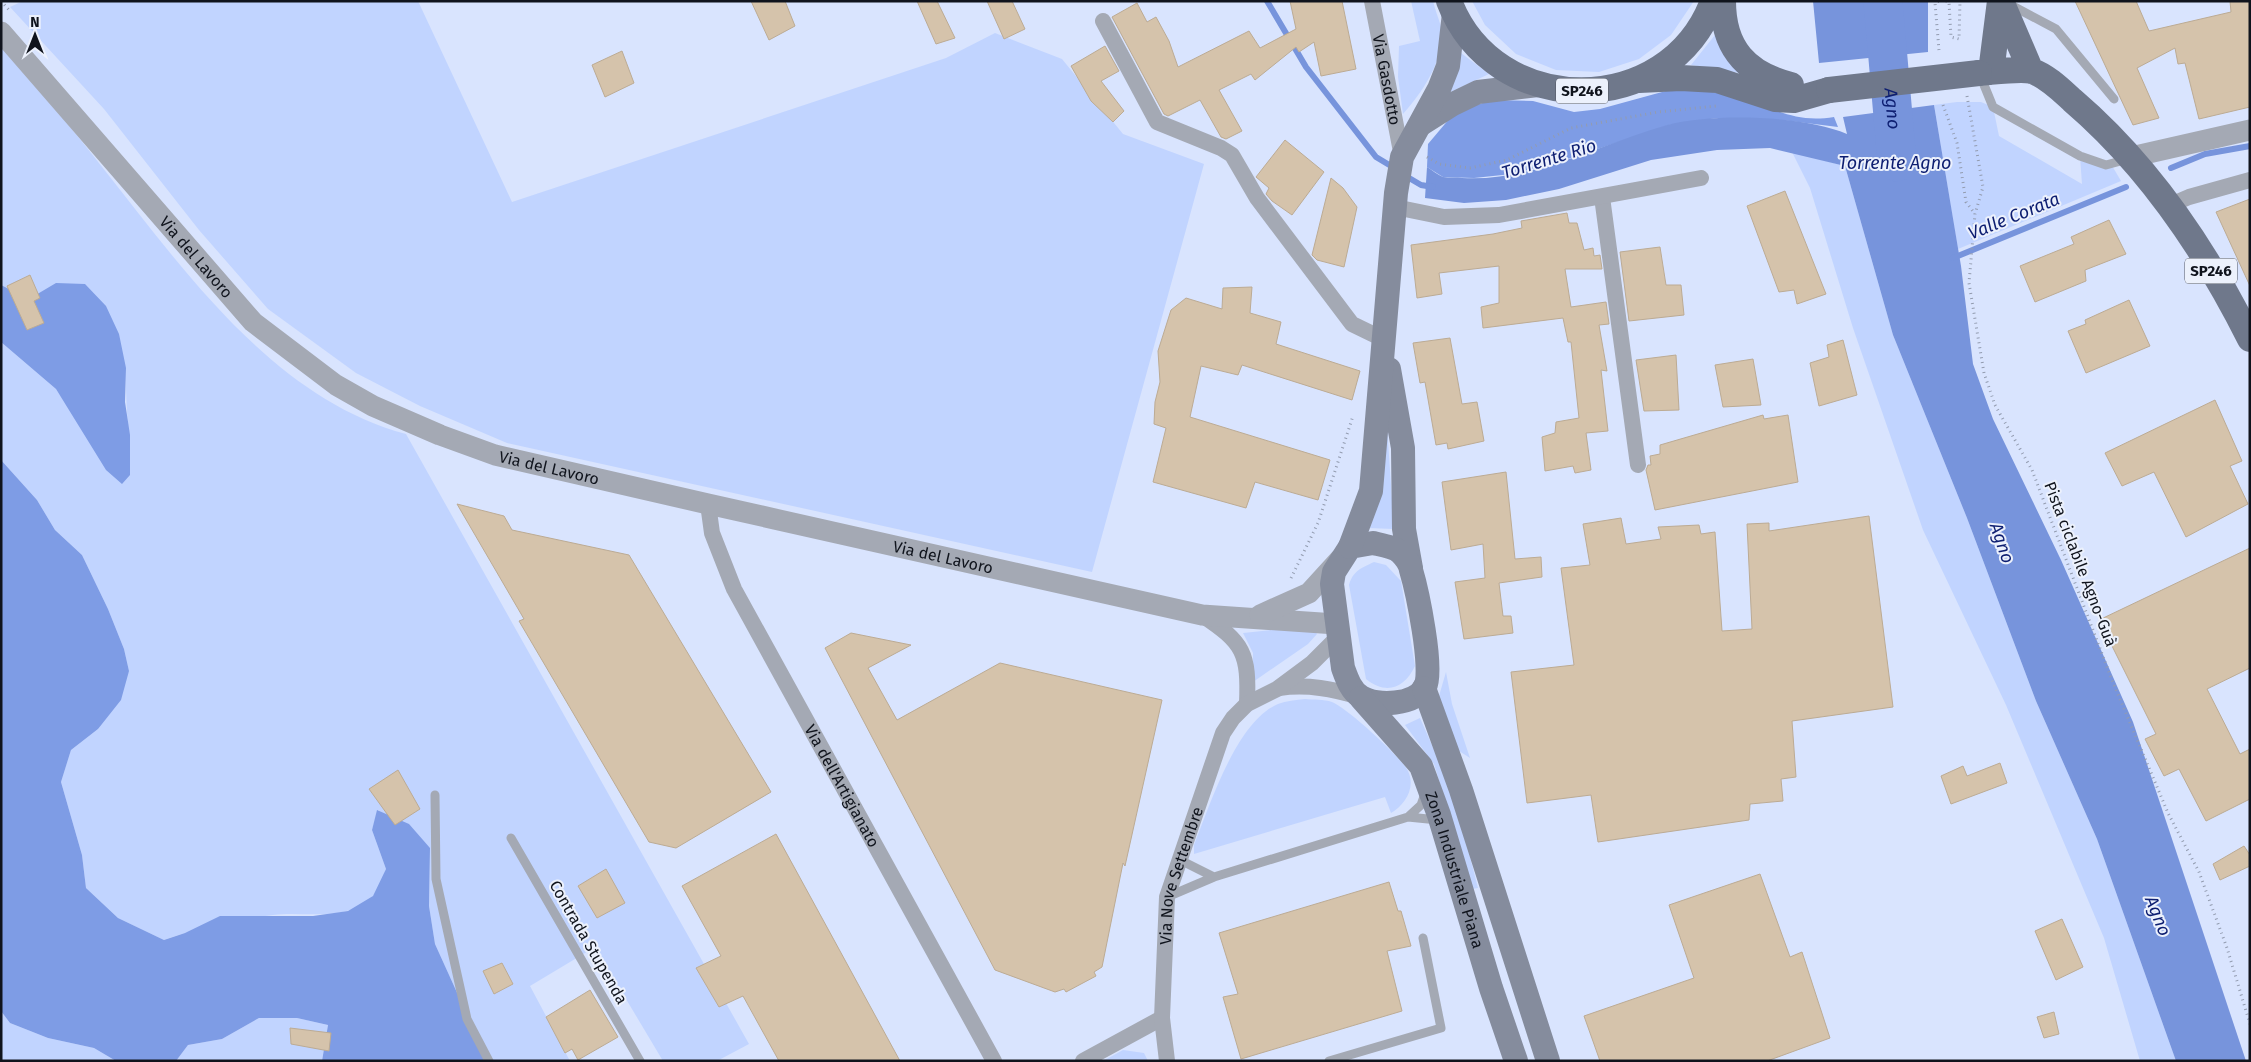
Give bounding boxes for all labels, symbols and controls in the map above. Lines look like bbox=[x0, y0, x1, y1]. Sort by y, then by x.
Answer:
north arrow bbox=[10, 10, 60, 60]
text: N bbox=[30, 14, 40, 31]
street label: Via Gasdotto bbox=[1369, 33, 1405, 127]
road number: SP246 bbox=[1556, 78, 1608, 104]
water label: Agno bbox=[1880, 86, 1905, 130]
water label: Torrente Rio bbox=[1499, 134, 1599, 184]
water label: Torrente Agno bbox=[1838, 152, 1952, 174]
water label: Valle Corata bbox=[1965, 188, 2063, 244]
street label: Via del Lavoro bbox=[155, 212, 237, 302]
road number: SP246 bbox=[2185, 258, 2237, 284]
street label: Via del Lavoro bbox=[497, 447, 601, 489]
street label: Pista ciclabile Agno-Guà bbox=[2040, 479, 2121, 649]
water label: Agno bbox=[1985, 519, 2019, 566]
street label: Via del Lavoro bbox=[891, 537, 995, 578]
street label: Via dell'Artigianato bbox=[801, 721, 883, 851]
street label: Zona Industriale Piana bbox=[1421, 789, 1488, 951]
street label: Via Nove Settembre bbox=[1156, 804, 1207, 945]
street label: Contrada Stupenda bbox=[545, 877, 632, 1007]
water label: Agno bbox=[2140, 892, 2176, 939]

